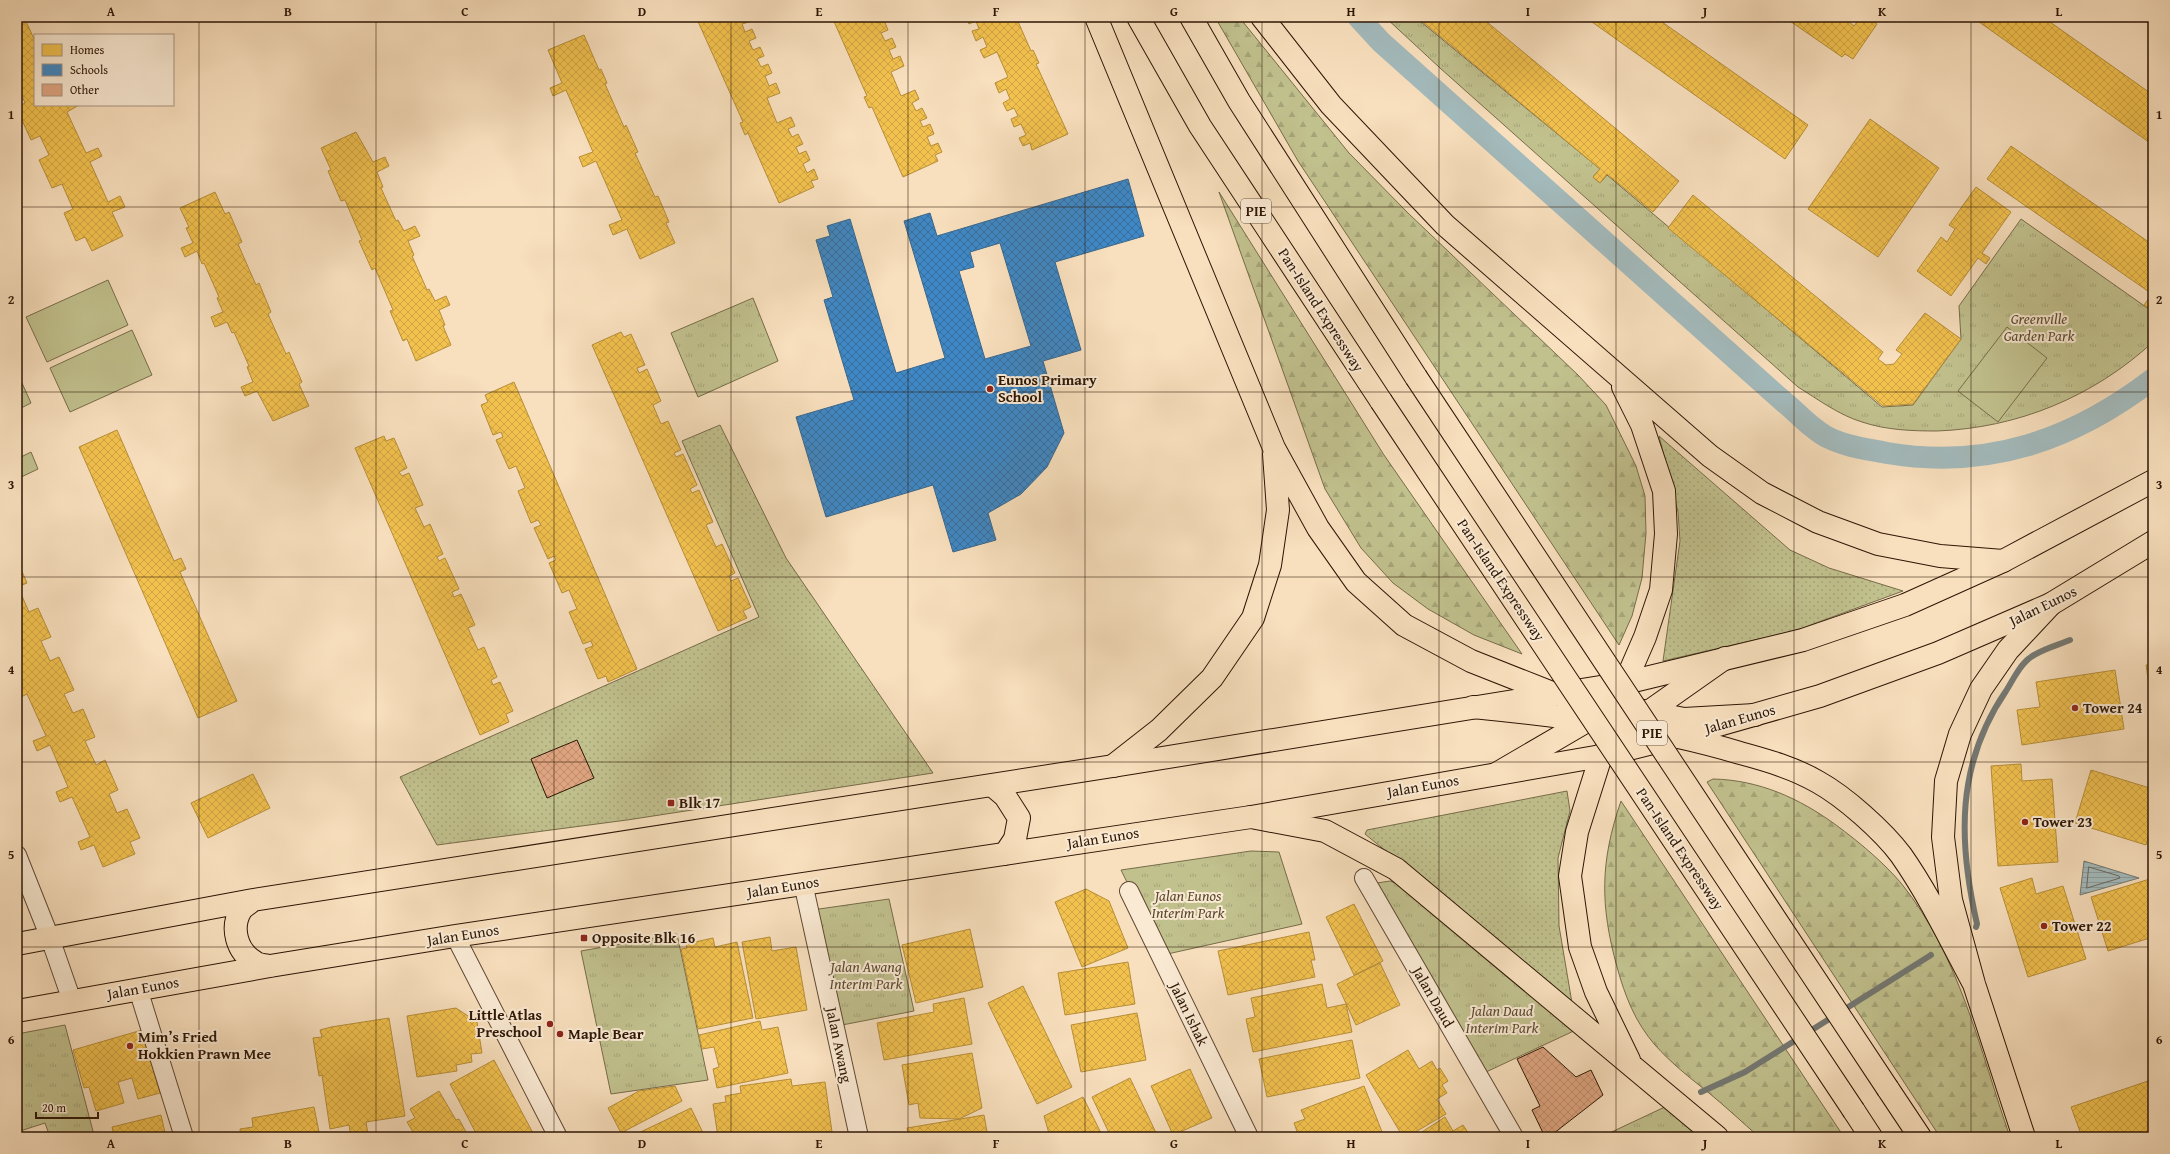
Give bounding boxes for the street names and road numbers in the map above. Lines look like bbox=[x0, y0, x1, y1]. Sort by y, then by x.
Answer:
road number: PIE bbox=[1241, 199, 1271, 223]
street label: Pan-Island Expressway bbox=[1274, 244, 1370, 376]
street label: Pan-Island Expressway bbox=[1453, 514, 1551, 646]
street label: Jalan Eunos bbox=[2004, 580, 2080, 632]
street label: Jalan Eunos bbox=[1700, 698, 1778, 739]
road number: PIE bbox=[1637, 721, 1667, 745]
street label: Jalan Eunos bbox=[1383, 769, 1461, 802]
street label: Pan-Island Expressway bbox=[1632, 783, 1730, 915]
street label: Jalan Eunos bbox=[1063, 821, 1140, 854]
street label: Jalan Eunos bbox=[743, 870, 820, 903]
street label: Jalan Eunos bbox=[423, 918, 500, 951]
street label: Jalan Daud bbox=[1407, 961, 1459, 1031]
street label: Jalan Eunos bbox=[103, 971, 181, 1004]
street label: Jalan Ishak bbox=[1164, 977, 1214, 1050]
street label: Jalan Awang bbox=[821, 1003, 858, 1085]

